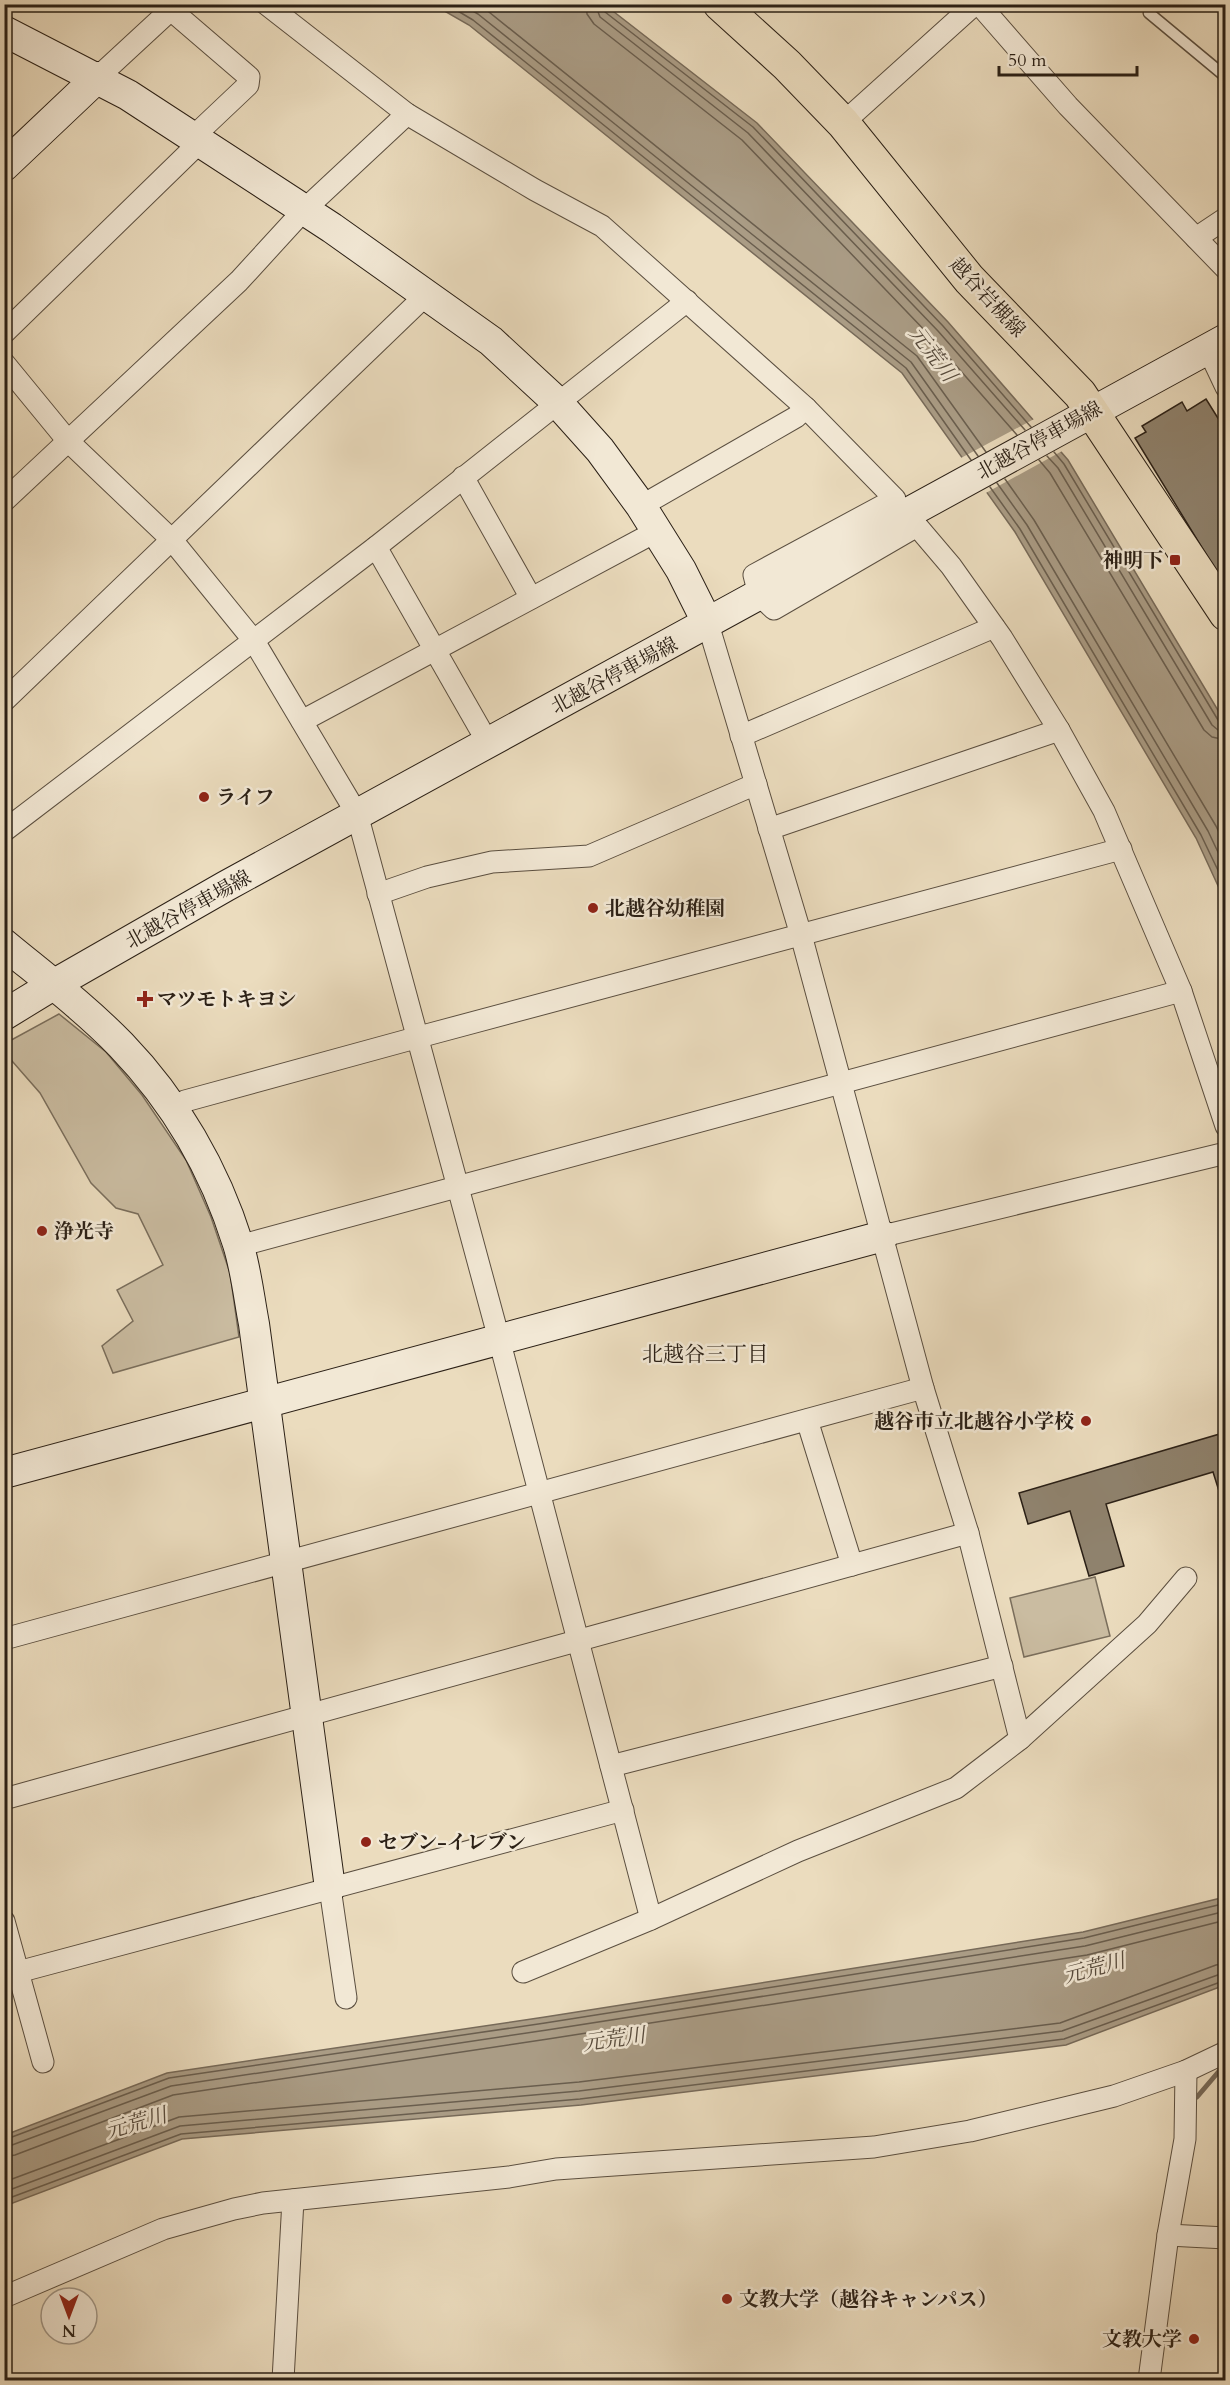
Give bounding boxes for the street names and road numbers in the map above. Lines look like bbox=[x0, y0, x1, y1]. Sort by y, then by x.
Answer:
street label: 越谷岩槻線 bbox=[944, 252, 1032, 343]
street label: 北越谷停車場線 bbox=[971, 395, 1107, 486]
street label: 北越谷停車場線 bbox=[546, 631, 682, 720]
street label: 北越谷停車場線 bbox=[120, 864, 256, 955]

